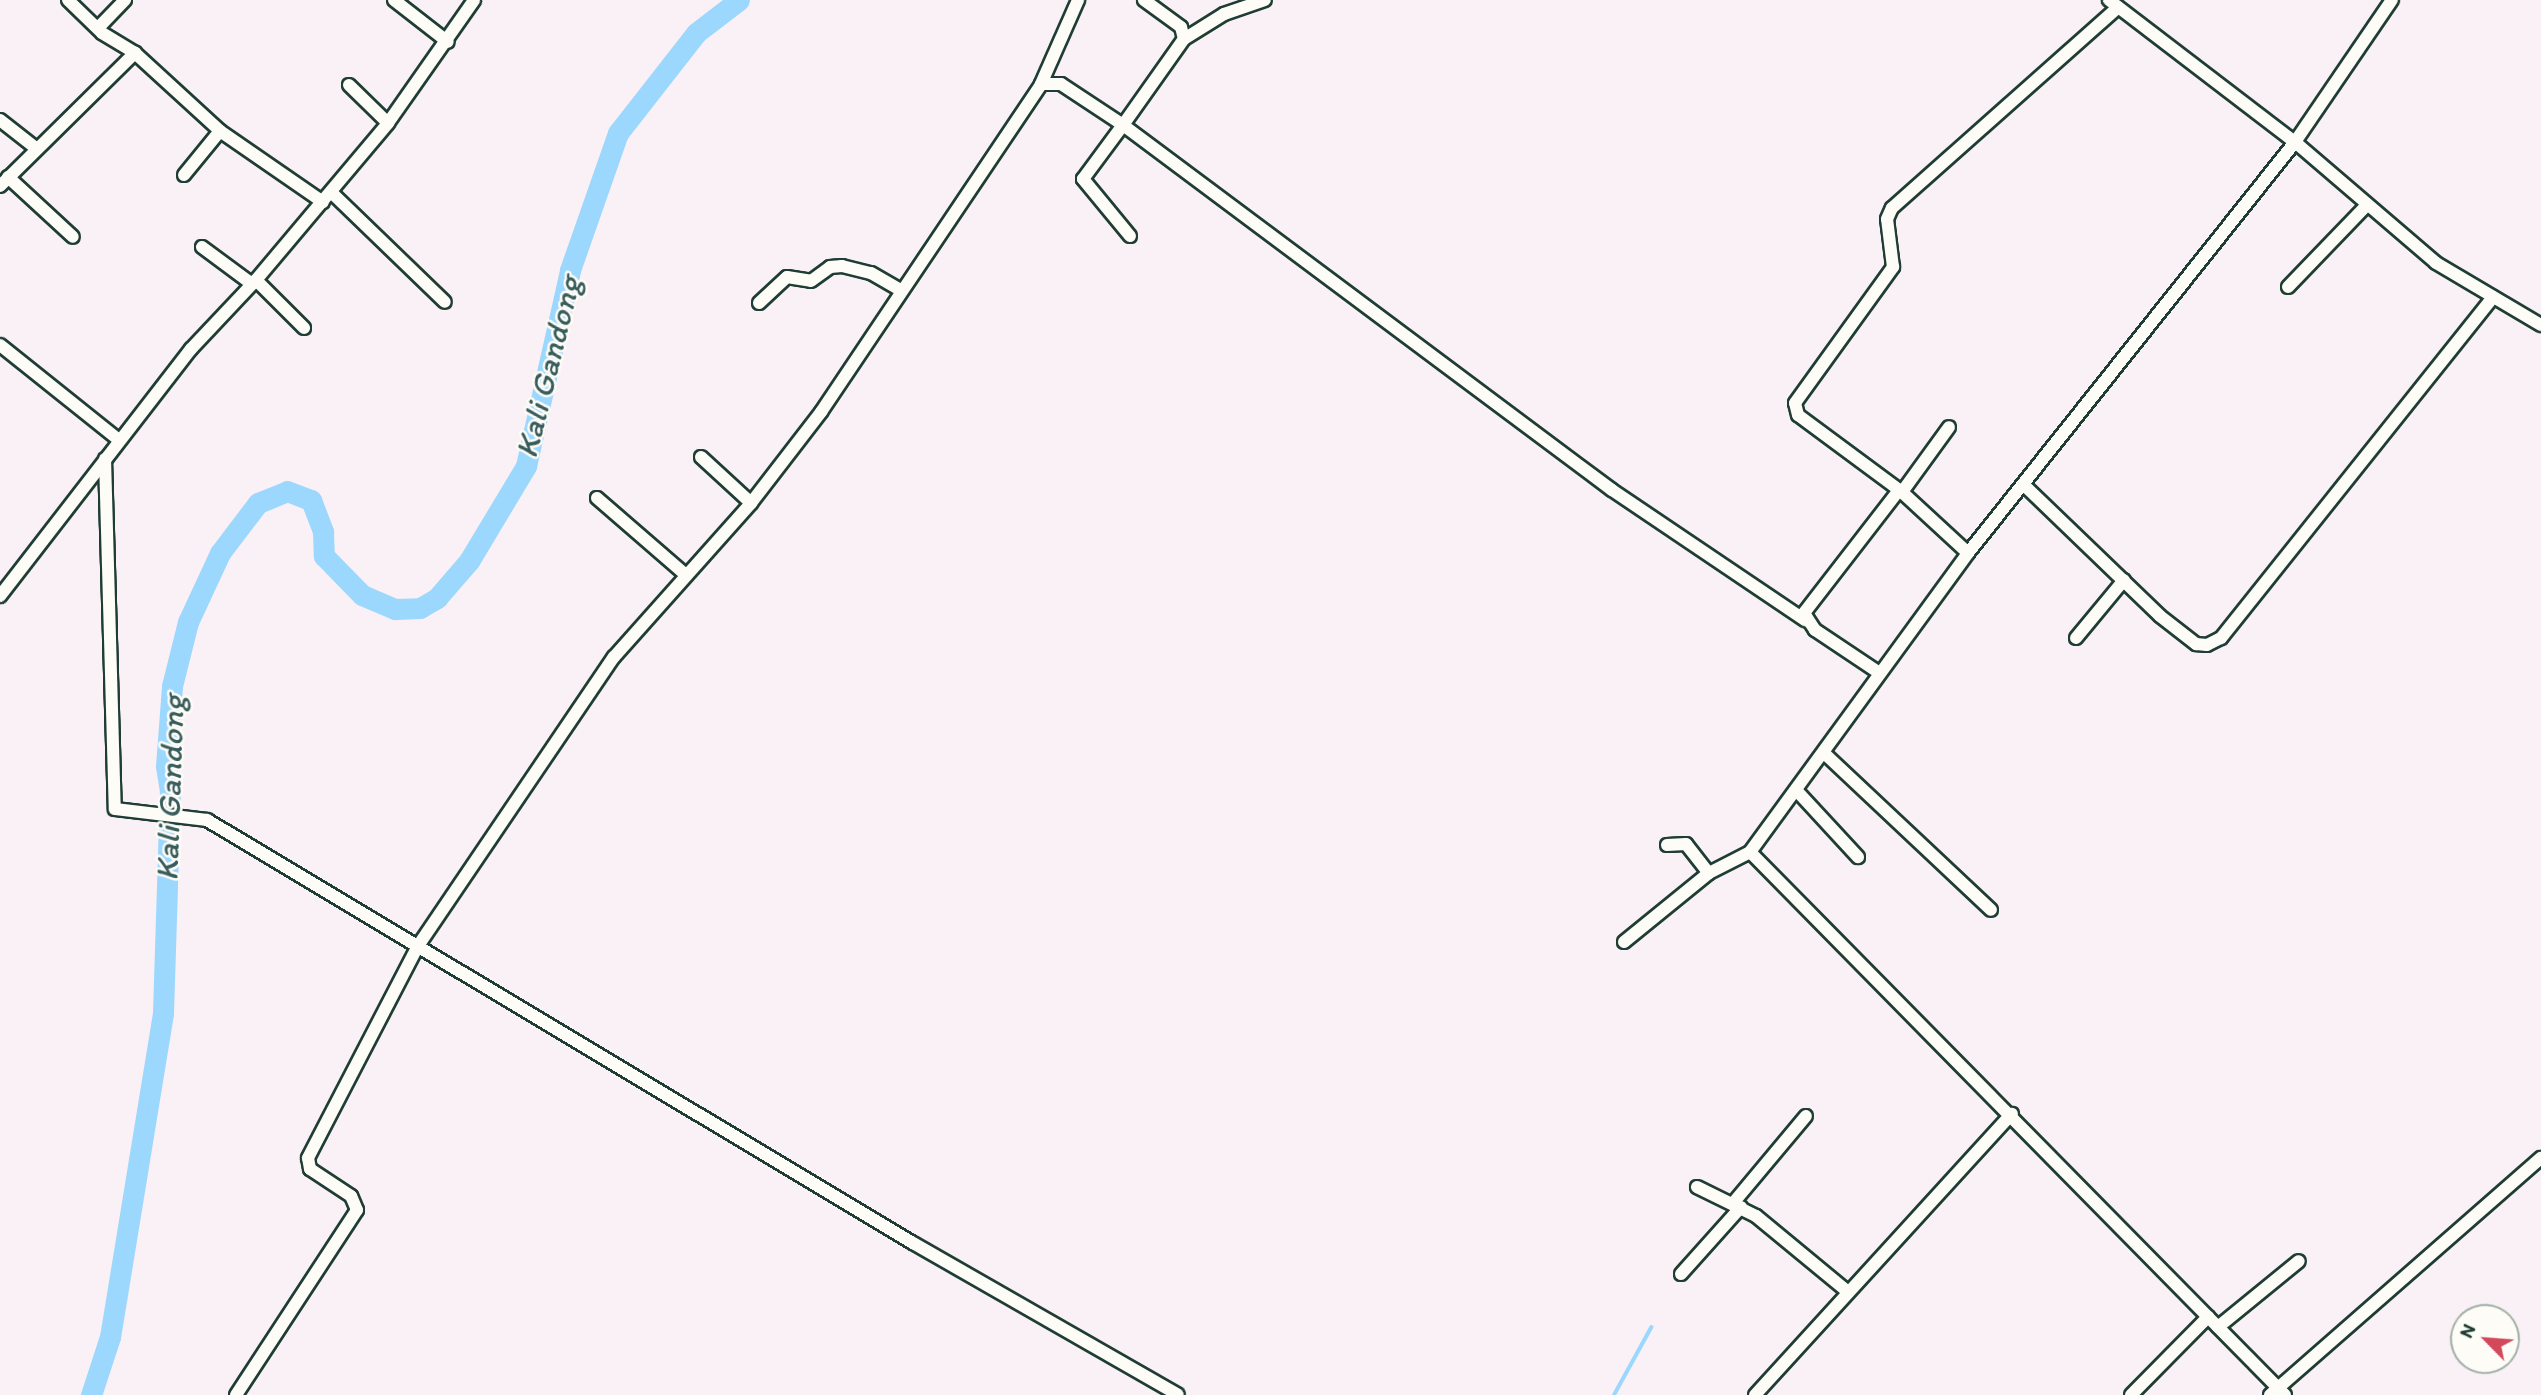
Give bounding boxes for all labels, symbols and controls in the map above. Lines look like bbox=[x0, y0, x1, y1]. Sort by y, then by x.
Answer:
water label: Kali Gandong bbox=[507, 272, 589, 462]
water label: Kali Gandong bbox=[148, 694, 192, 882]
north arrow bbox=[2450, 1304, 2520, 1374]
text: N bbox=[2454, 1320, 2480, 1341]

